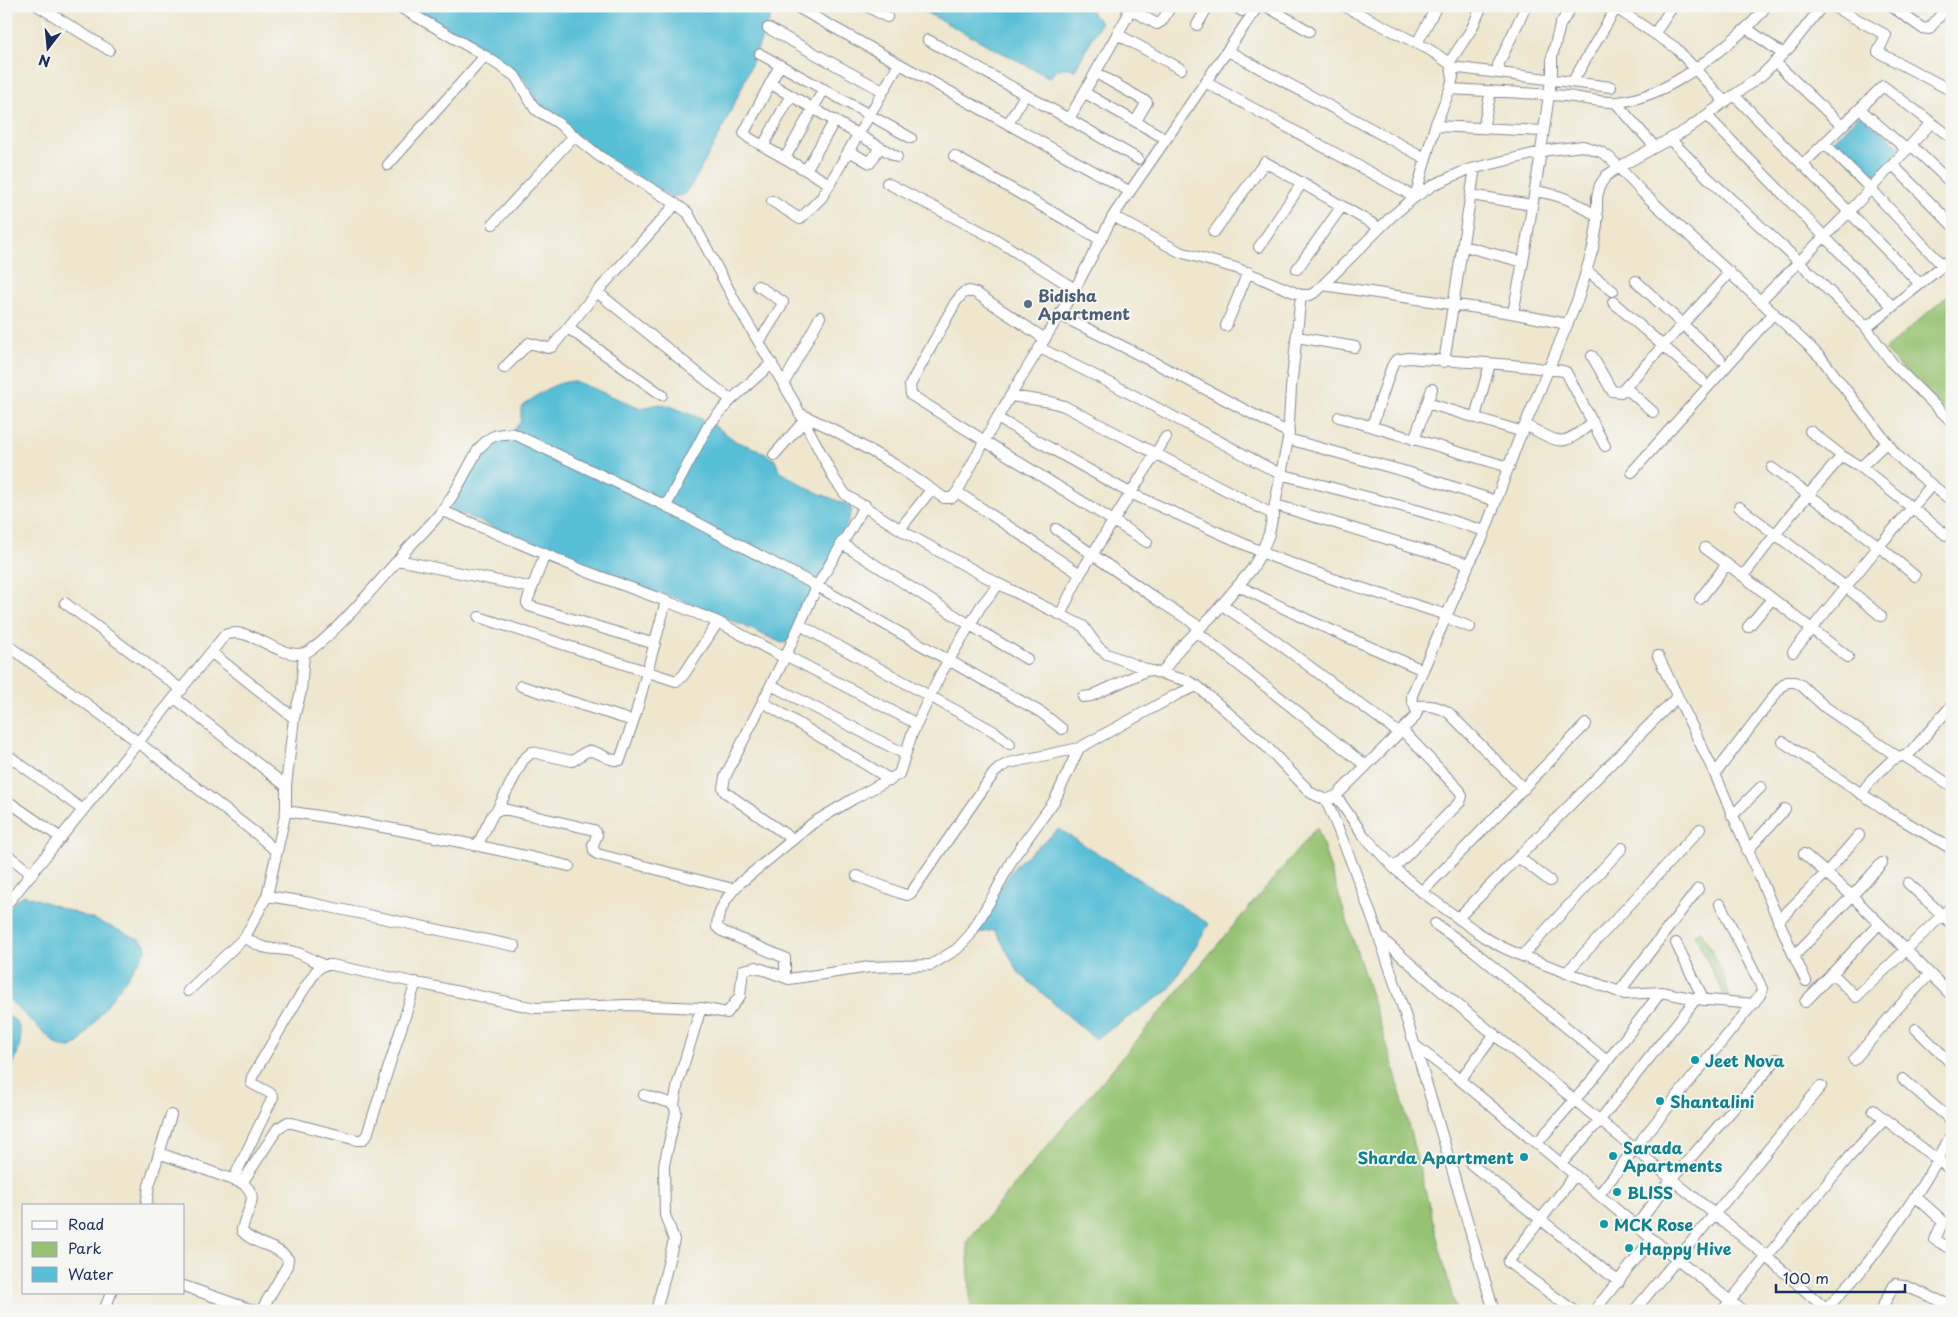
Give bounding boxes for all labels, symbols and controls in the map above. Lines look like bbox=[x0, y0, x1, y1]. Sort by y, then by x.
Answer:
north arrow bbox=[22, 22, 72, 72]
text: N bbox=[36, 49, 53, 73]
place label: Bidisha Apartment bbox=[1038, 283, 1130, 325]
marker: Bidisha Apartment bbox=[1022, 298, 1034, 310]
place label: Jeet Nova bbox=[1705, 1048, 1785, 1072]
marker: Jeet Nova bbox=[1689, 1054, 1701, 1066]
place label: Shantalini bbox=[1670, 1089, 1755, 1113]
marker: Shantalini bbox=[1654, 1095, 1666, 1107]
place label: Sarada Apartments bbox=[1623, 1135, 1722, 1177]
place label: Sharda Apartment bbox=[1357, 1145, 1514, 1169]
marker: Sarada Apartments bbox=[1607, 1150, 1619, 1162]
marker: Sharda Apartment bbox=[1518, 1151, 1530, 1163]
place label: BLISS bbox=[1627, 1180, 1673, 1204]
marker: BLISS bbox=[1611, 1186, 1623, 1198]
legend bbox=[22, 1204, 185, 1294]
text: Road bbox=[68, 1212, 104, 1235]
place label: MCK Rose bbox=[1614, 1212, 1693, 1236]
marker: MCK Rose bbox=[1598, 1218, 1610, 1230]
text: Park bbox=[68, 1236, 102, 1259]
place label: Happy Hive bbox=[1639, 1236, 1732, 1260]
marker: Happy Hive bbox=[1623, 1242, 1635, 1254]
text: Water bbox=[68, 1262, 113, 1285]
scale bar bbox=[1776, 1262, 1904, 1294]
text: 100 m bbox=[1783, 1266, 1829, 1289]

